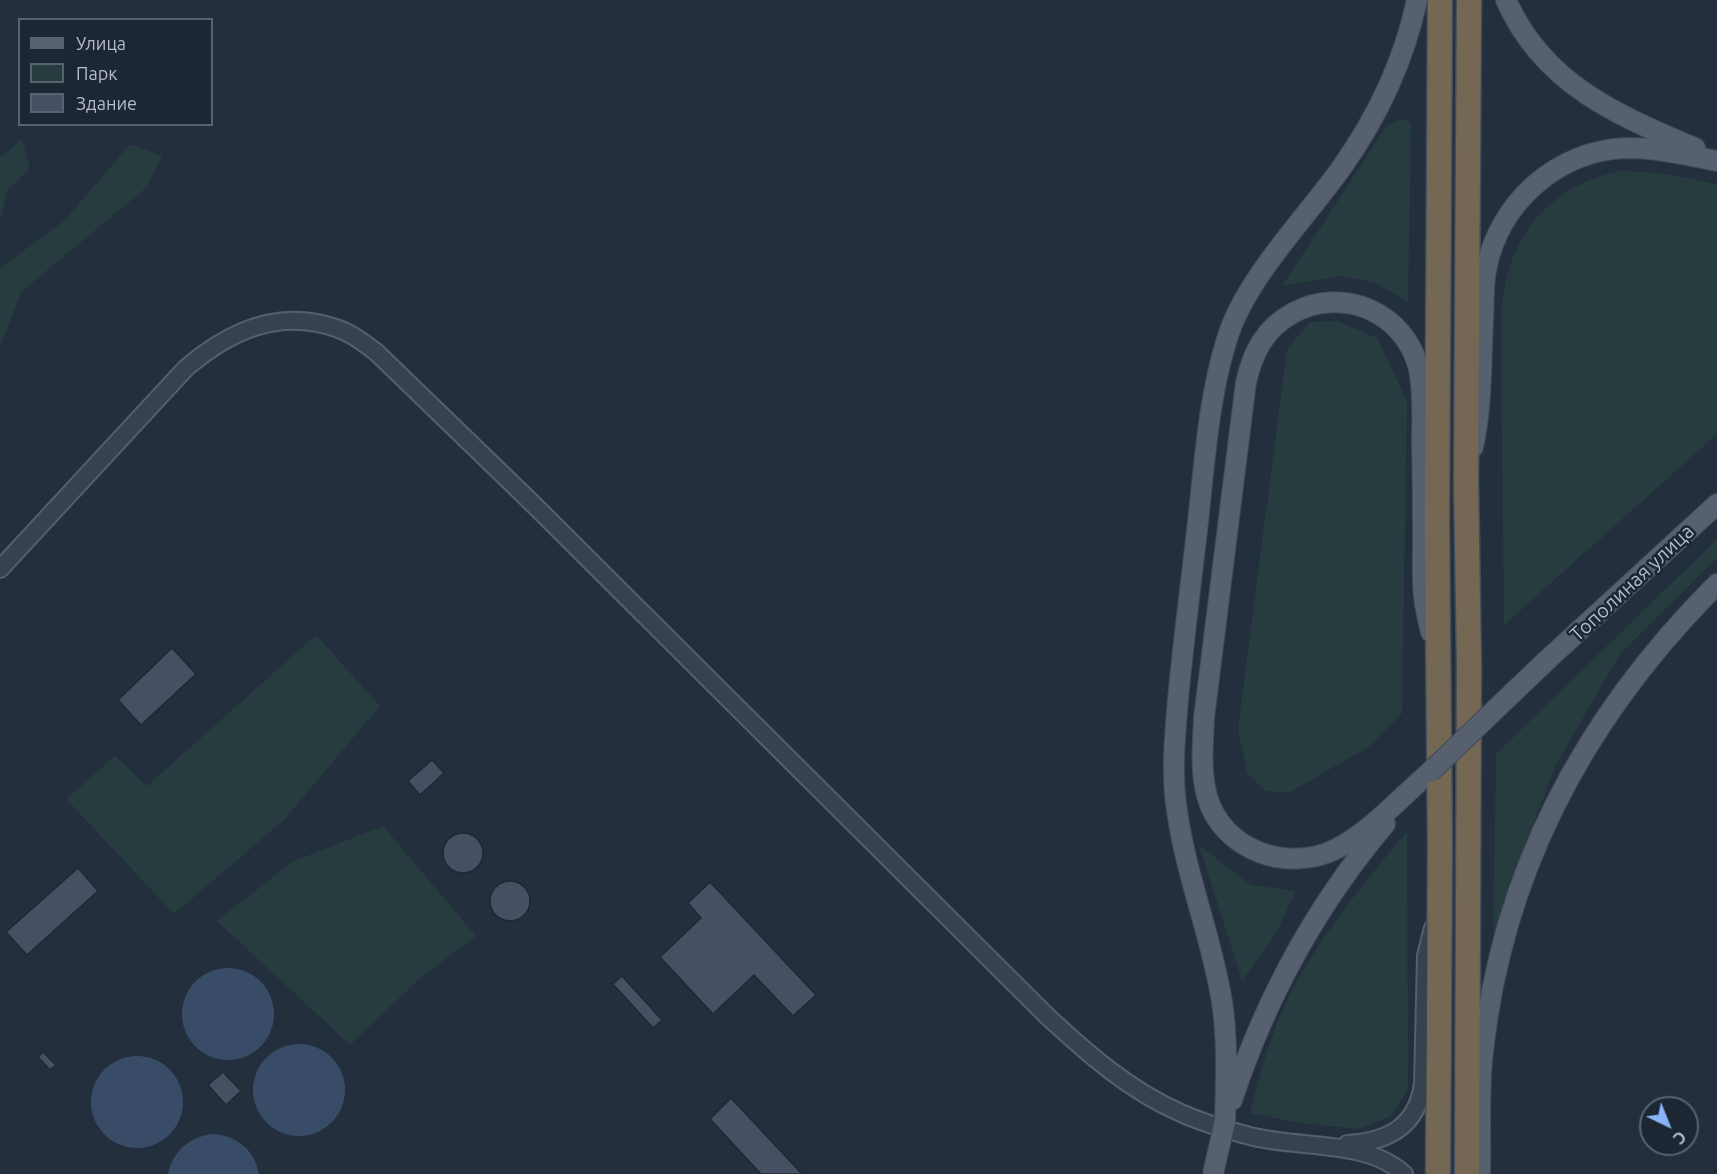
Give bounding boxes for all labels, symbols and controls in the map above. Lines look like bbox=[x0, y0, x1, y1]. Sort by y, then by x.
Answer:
legend bbox=[18, 18, 213, 126]
text: Улица bbox=[76, 33, 126, 53]
text: Парк bbox=[76, 63, 117, 83]
text: Здание bbox=[76, 93, 137, 113]
street label: Тополиная улица bbox=[1565, 519, 1699, 647]
north arrow bbox=[1639, 1096, 1699, 1156]
text: С bbox=[1670, 1128, 1690, 1148]

